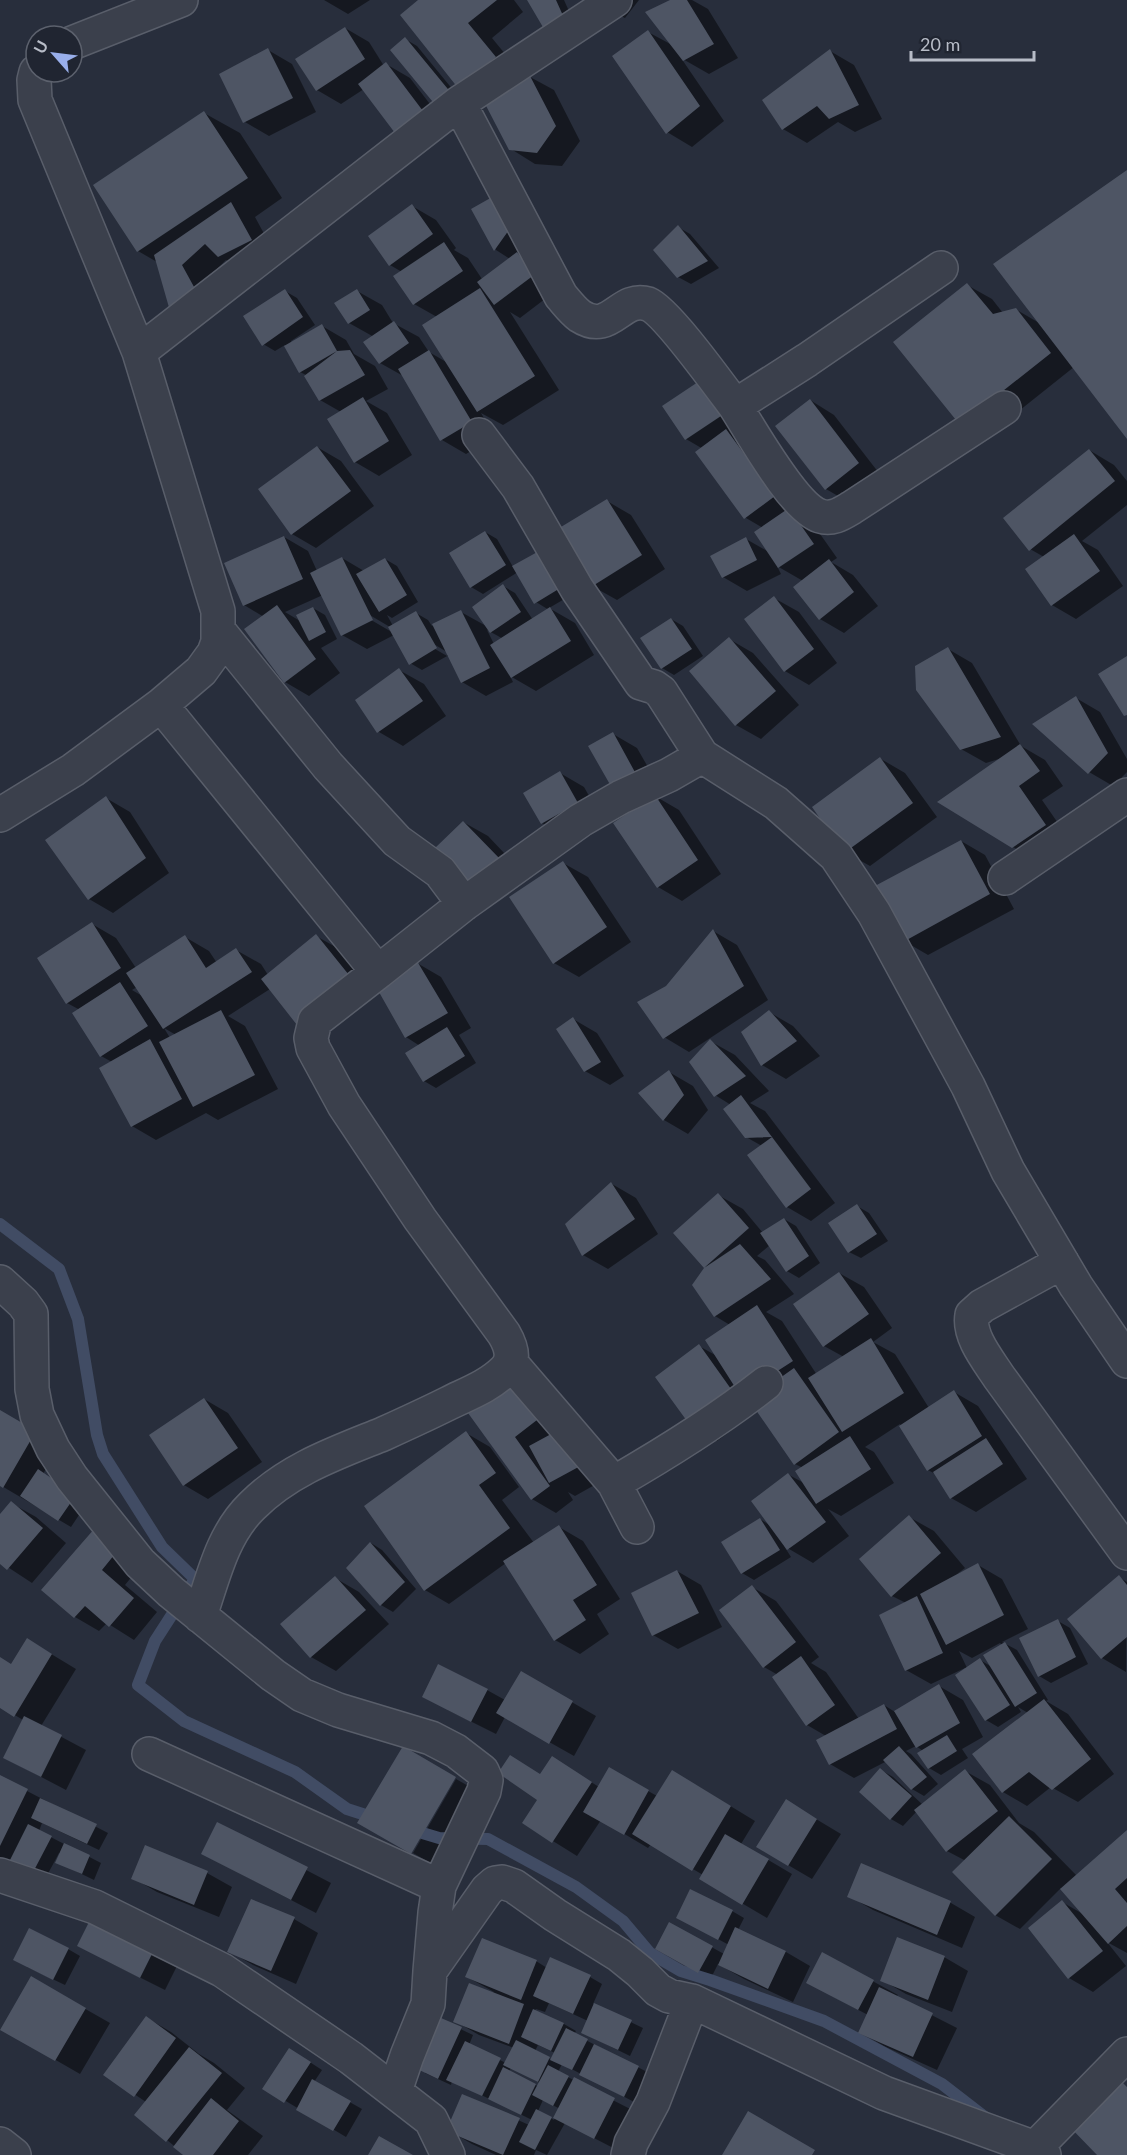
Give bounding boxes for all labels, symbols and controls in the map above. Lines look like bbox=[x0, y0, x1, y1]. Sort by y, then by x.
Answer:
north arrow bbox=[24, 24, 84, 84]
scale bar bbox=[911, 24, 1034, 62]
text: 20 m bbox=[920, 33, 960, 55]
text: U bbox=[29, 37, 51, 56]

